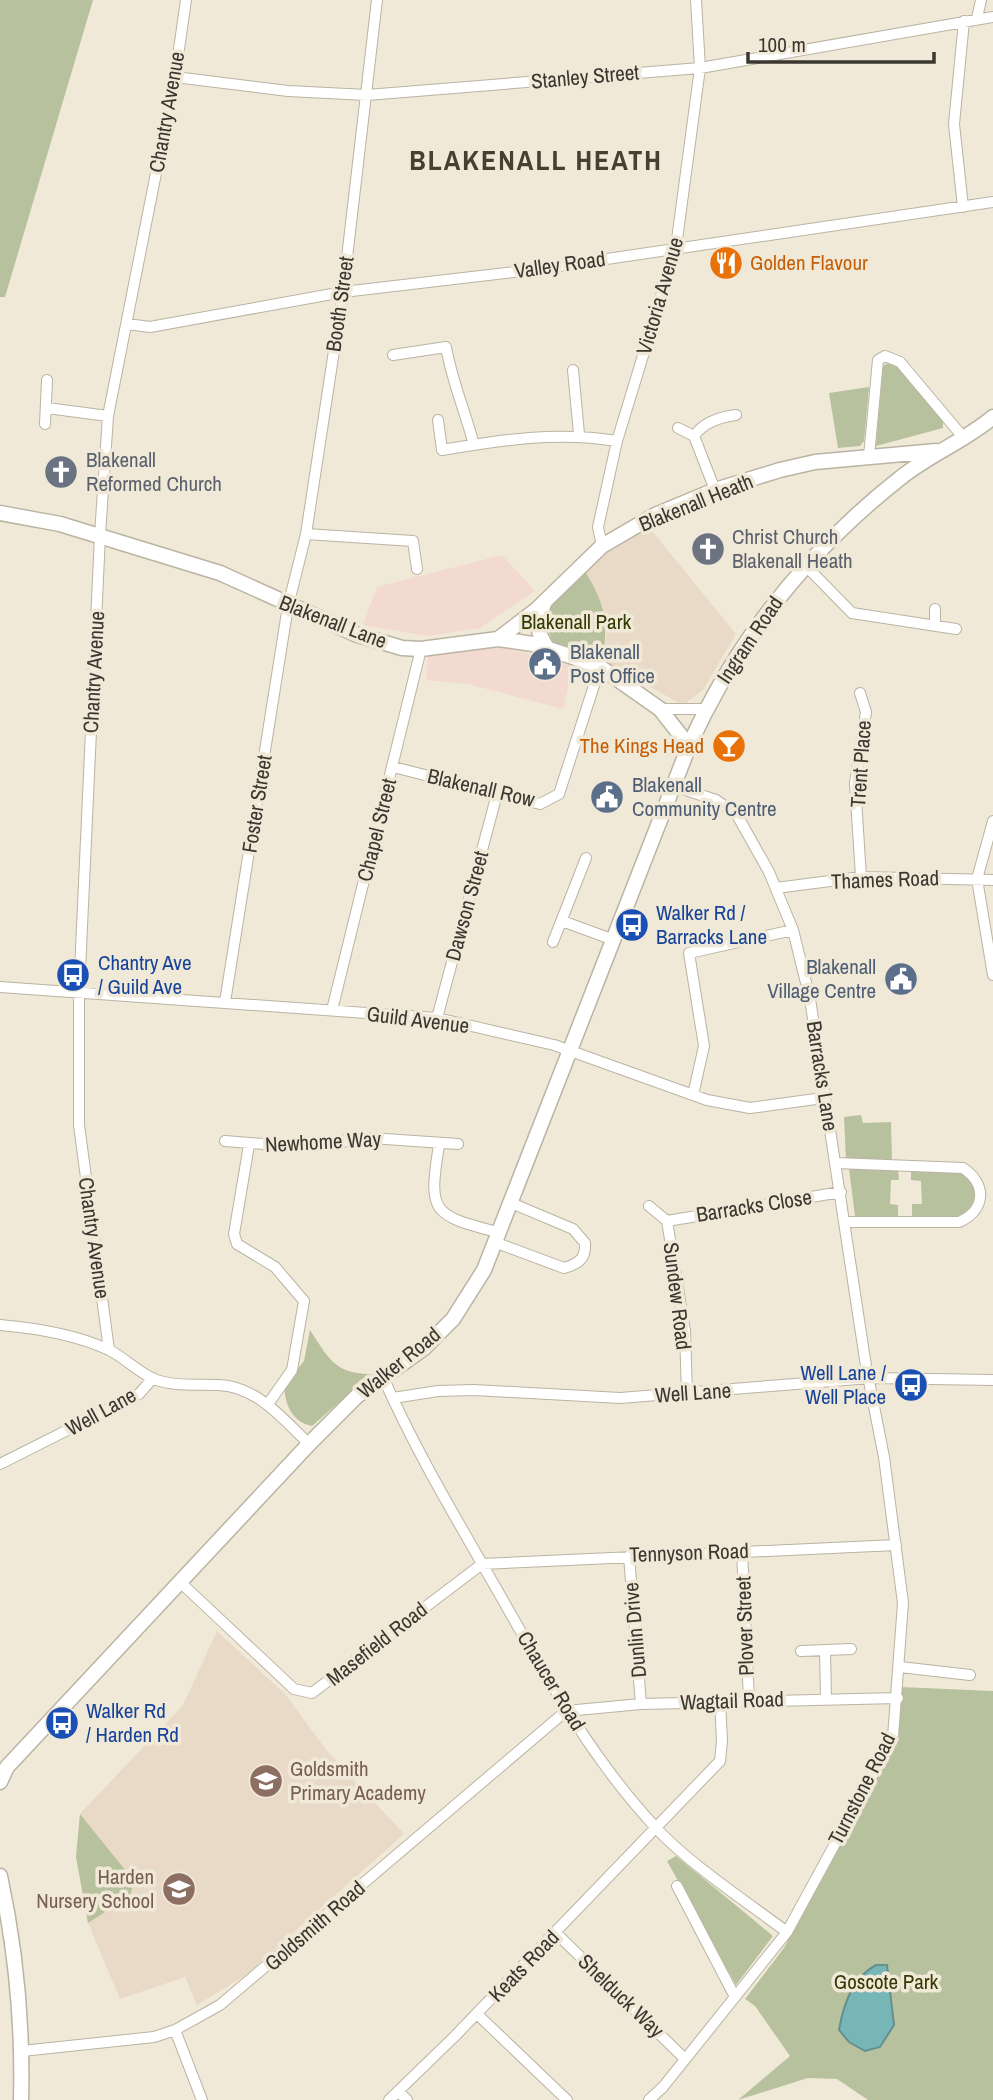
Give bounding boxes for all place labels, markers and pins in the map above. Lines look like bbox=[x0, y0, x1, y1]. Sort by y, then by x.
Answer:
restaurant icon: Golden Flavour bbox=[707, 244, 745, 282]
place label: Golden Flavour bbox=[750, 248, 868, 277]
place label: Blakenall Reformed Church bbox=[86, 445, 222, 498]
church icon: Blakenall Reformed Church bbox=[42, 453, 80, 491]
place label: Christ Church Blakenall Heath bbox=[732, 522, 853, 575]
church icon: Christ Church Blakenall Heath bbox=[689, 530, 727, 568]
place label: Blakenall Post Office bbox=[570, 637, 655, 690]
public building icon: Blakenall Post Office bbox=[526, 645, 564, 683]
bar icon: The Kings Head bbox=[710, 727, 748, 765]
place label: The Kings Head bbox=[580, 731, 704, 760]
place label: Blakenall Community Centre bbox=[632, 770, 777, 823]
public building icon: Blakenall Community Centre bbox=[588, 778, 626, 816]
place label: Walker Rd / Barracks Lane bbox=[656, 898, 767, 951]
bus stop icon: Walker Rd / Barracks Lane bbox=[613, 906, 651, 944]
place label: Chantry Ave / Guild Ave bbox=[98, 948, 192, 1001]
place label: Blakenall Village Centre bbox=[767, 952, 876, 1005]
bus stop icon: Chantry Ave / Guild Ave bbox=[54, 956, 92, 994]
public building icon: Blakenall Village Centre bbox=[882, 960, 920, 998]
place label: Well Lane / Well Place bbox=[800, 1358, 886, 1411]
bus stop icon: Well Lane / Well Place bbox=[892, 1366, 930, 1404]
place label: Walker Rd / Harden Rd bbox=[86, 1696, 179, 1749]
bus stop icon: Walker Rd / Harden Rd bbox=[43, 1704, 81, 1742]
place label: Goldsmith Primary Academy bbox=[290, 1754, 426, 1807]
school or university icon: Goldsmith Primary Academy bbox=[247, 1762, 285, 1800]
place label: Harden Nursery School bbox=[36, 1862, 154, 1915]
school or university icon: Harden Nursery School bbox=[160, 1870, 198, 1908]

